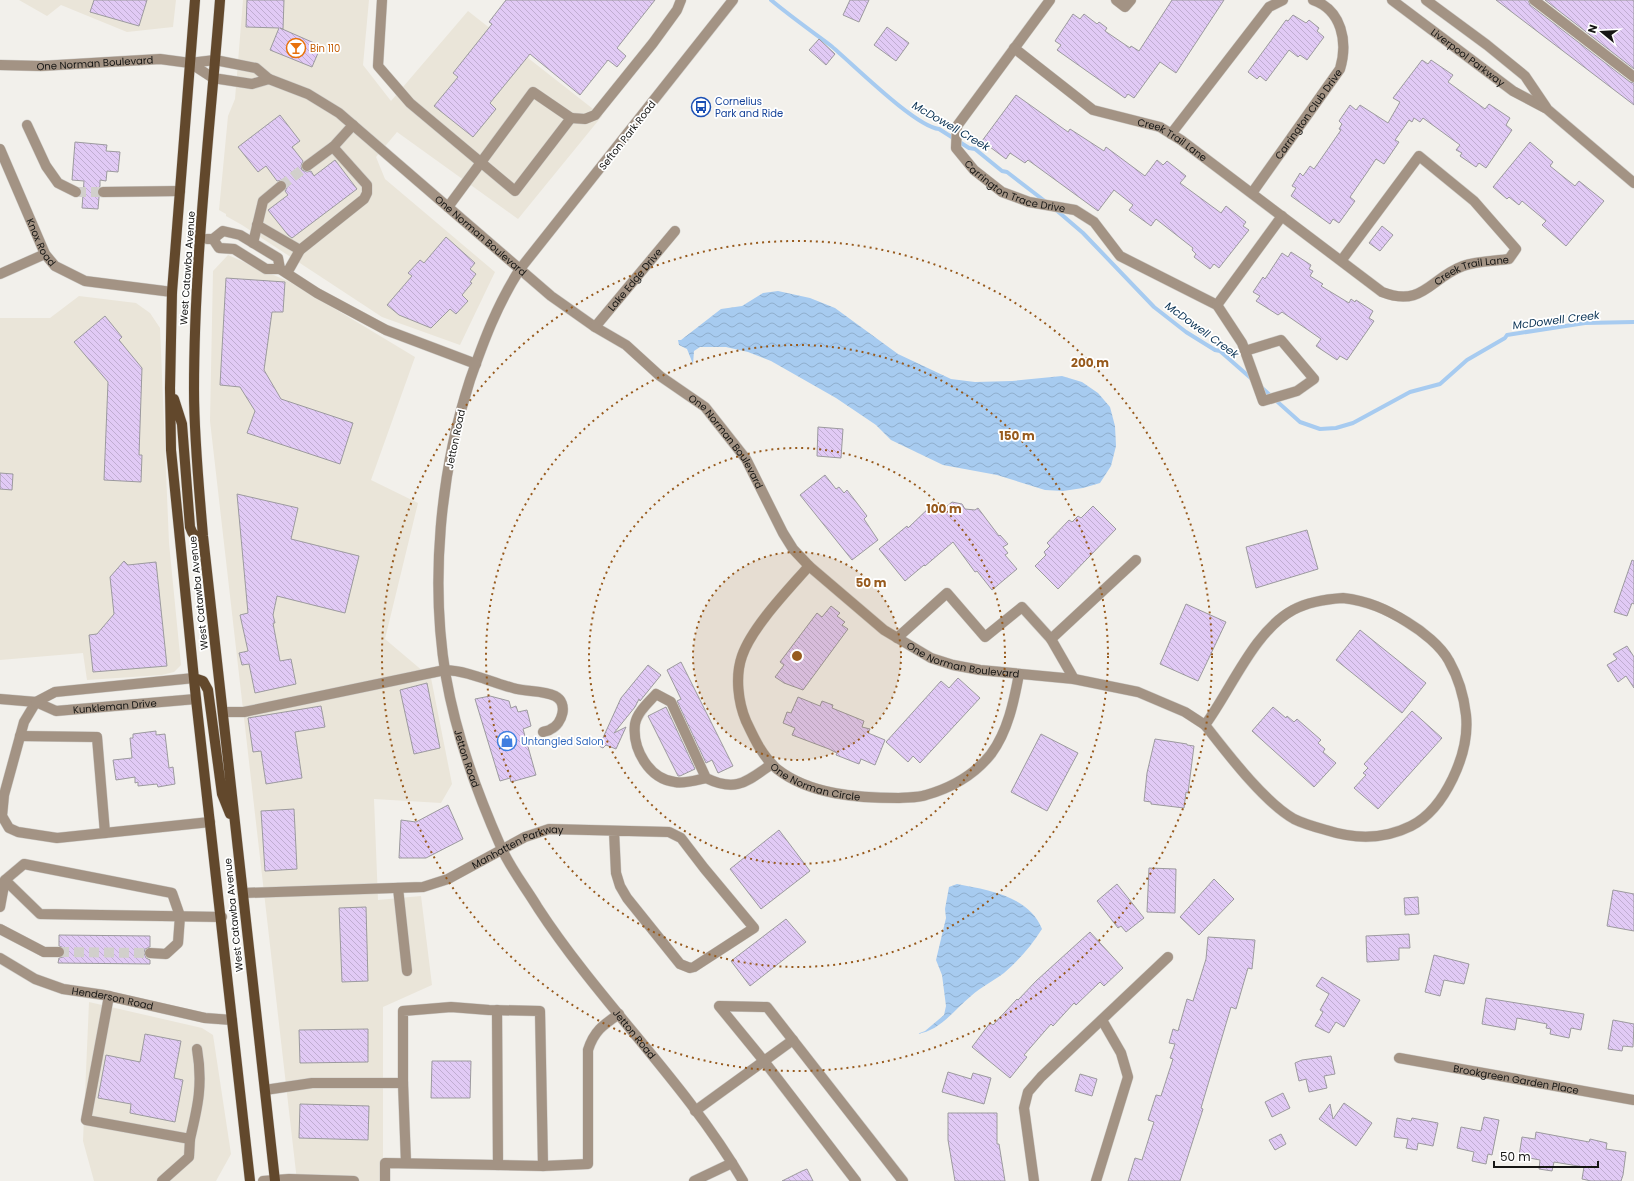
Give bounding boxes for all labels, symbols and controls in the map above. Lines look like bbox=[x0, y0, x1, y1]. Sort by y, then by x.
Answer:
north arrow bbox=[1582, 12, 1622, 52]
text: N bbox=[1584, 22, 1601, 35]
street label: Liverpool Parkway bbox=[1427, 25, 1508, 90]
bar icon: Bin 110 bbox=[285, 37, 307, 59]
place label: Bin 110 bbox=[310, 41, 340, 56]
street label: One Norman Boulevard bbox=[36, 52, 154, 74]
street label: Carrington Club Drive bbox=[1271, 66, 1346, 163]
place label: Cornelius Park and Ride bbox=[715, 94, 783, 121]
bus stop icon: Cornelius Park and Ride bbox=[690, 96, 712, 118]
street label: Sefton Park Road bbox=[595, 97, 659, 173]
water label: McDowell Creek bbox=[909, 97, 994, 155]
street label: Creek Trail Lane bbox=[1136, 115, 1210, 165]
street label: Carrington Trace Drive bbox=[961, 157, 1067, 216]
street label: One Norman Boulevard bbox=[431, 192, 530, 280]
street label: West Catawba Avenue bbox=[176, 210, 199, 326]
street label: Knox Road bbox=[23, 216, 59, 270]
street label: Lake Edge Drive bbox=[604, 245, 666, 314]
street label: Creek Trail Lane bbox=[1431, 252, 1510, 289]
water label: McDowell Creek bbox=[1162, 298, 1243, 363]
water label: McDowell Creek bbox=[1512, 307, 1602, 333]
text: 200 m bbox=[1071, 354, 1109, 371]
street label: One Norman Boulevard bbox=[685, 391, 767, 491]
street label: Jetton Road bbox=[442, 408, 469, 470]
text: 150 m bbox=[999, 427, 1035, 444]
text: 100 m bbox=[926, 500, 962, 517]
street label: West Catawba Avenue bbox=[185, 535, 212, 651]
text: 50 m bbox=[856, 574, 887, 591]
street label: One Norman Boulevard bbox=[904, 638, 1020, 682]
centre of rings bbox=[790, 649, 804, 663]
street label: Kunkleman Drive bbox=[72, 695, 157, 718]
street label: Jetton Road bbox=[450, 728, 483, 790]
shop icon: Untangled Salon bbox=[496, 730, 518, 752]
place label: Untangled Salon bbox=[521, 734, 604, 749]
street label: One Norman Circle bbox=[767, 760, 861, 805]
street label: Manhatten Parkway bbox=[469, 821, 564, 873]
street label: West Catawba Avenue bbox=[220, 857, 247, 973]
street label: Henderson Road bbox=[71, 983, 155, 1014]
street label: Jetton Road bbox=[609, 1006, 659, 1062]
street label: Brookgreen Garden Place bbox=[1452, 1061, 1580, 1098]
scale bar bbox=[1494, 1143, 1598, 1169]
text: 50 m bbox=[1500, 1148, 1531, 1165]

